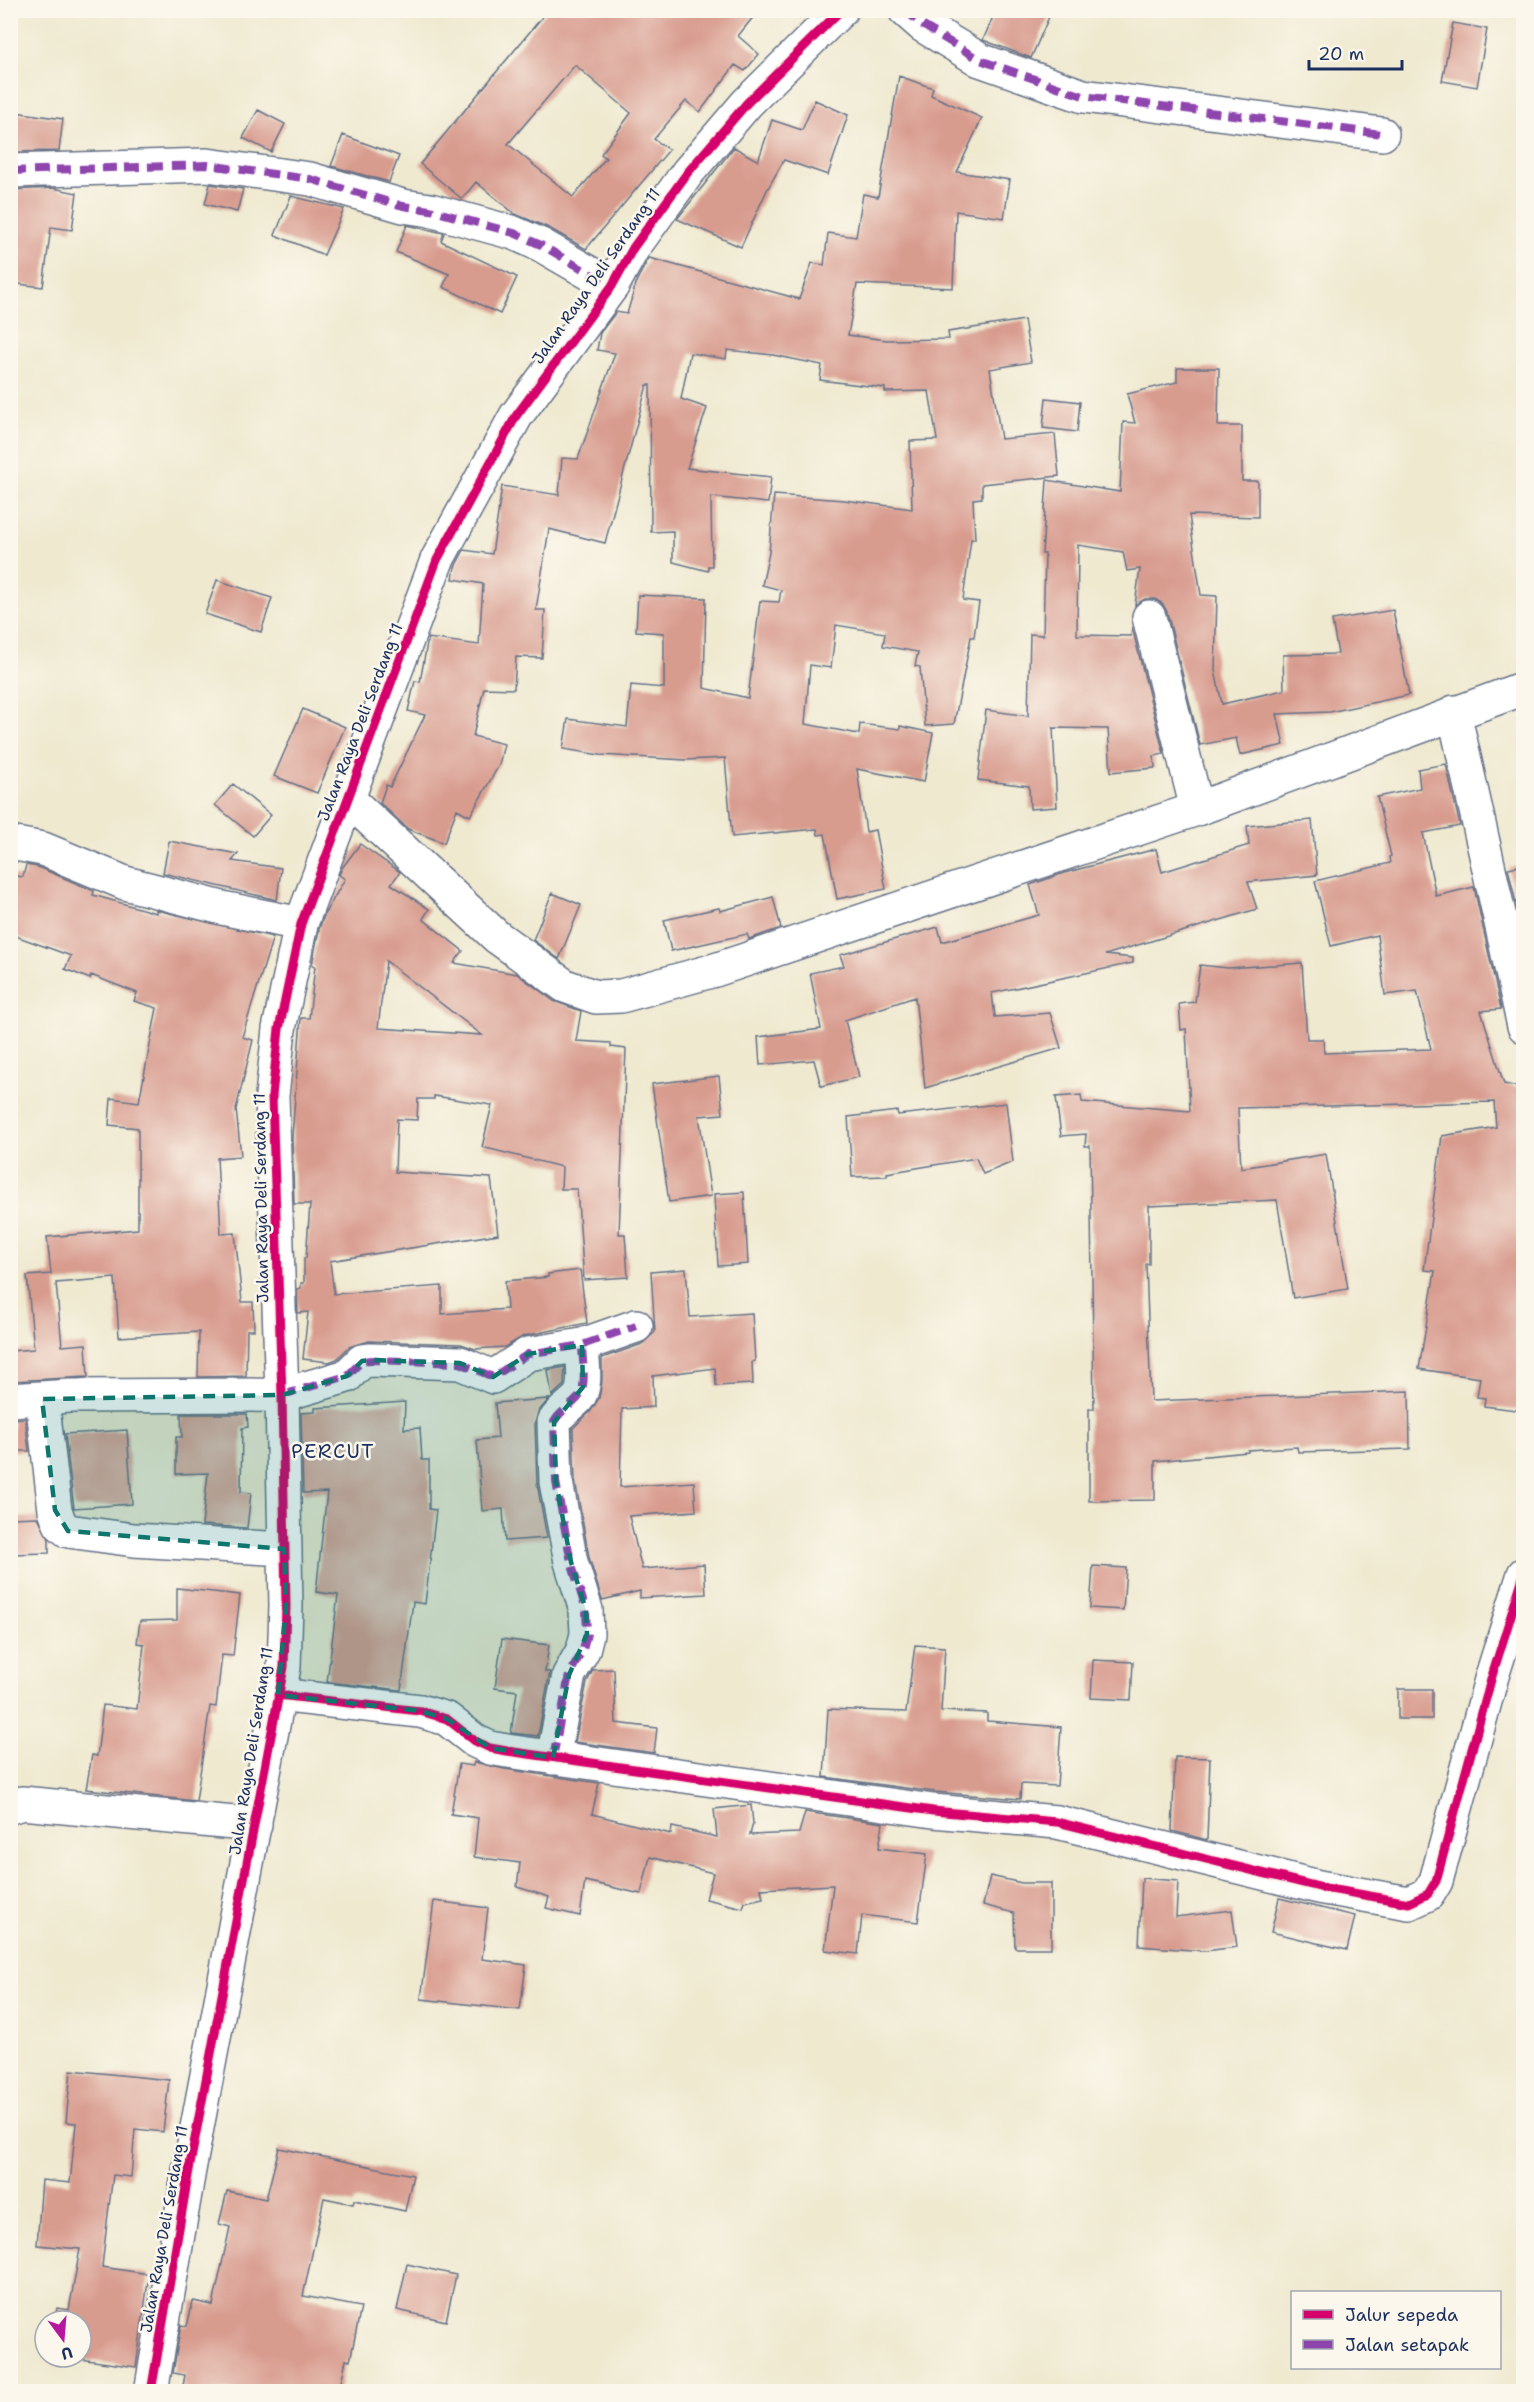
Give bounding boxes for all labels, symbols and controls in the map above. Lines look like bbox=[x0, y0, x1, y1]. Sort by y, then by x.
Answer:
scale bar bbox=[1309, 33, 1402, 71]
text: 20 m bbox=[1318, 42, 1364, 66]
street label: Jalan Raya Deli Serdang 11 bbox=[527, 184, 665, 368]
street label: Jalan Raya Deli Serdang 11 bbox=[313, 620, 407, 824]
street label: Jalan Raya Deli Serdang 11 bbox=[249, 1093, 273, 1303]
district label: PERCUT bbox=[291, 1438, 375, 1464]
street label: Jalan Raya Deli Serdang 11 bbox=[224, 1646, 278, 1856]
street label: Jalan Raya Deli Serdang 11 bbox=[135, 2124, 193, 2334]
legend bbox=[1291, 2291, 1501, 2369]
text: Jalur sepeda bbox=[1345, 2303, 1458, 2327]
north arrow bbox=[33, 2309, 93, 2369]
text: Jalan setapak bbox=[1345, 2333, 1469, 2357]
text: U bbox=[59, 2341, 75, 2365]

